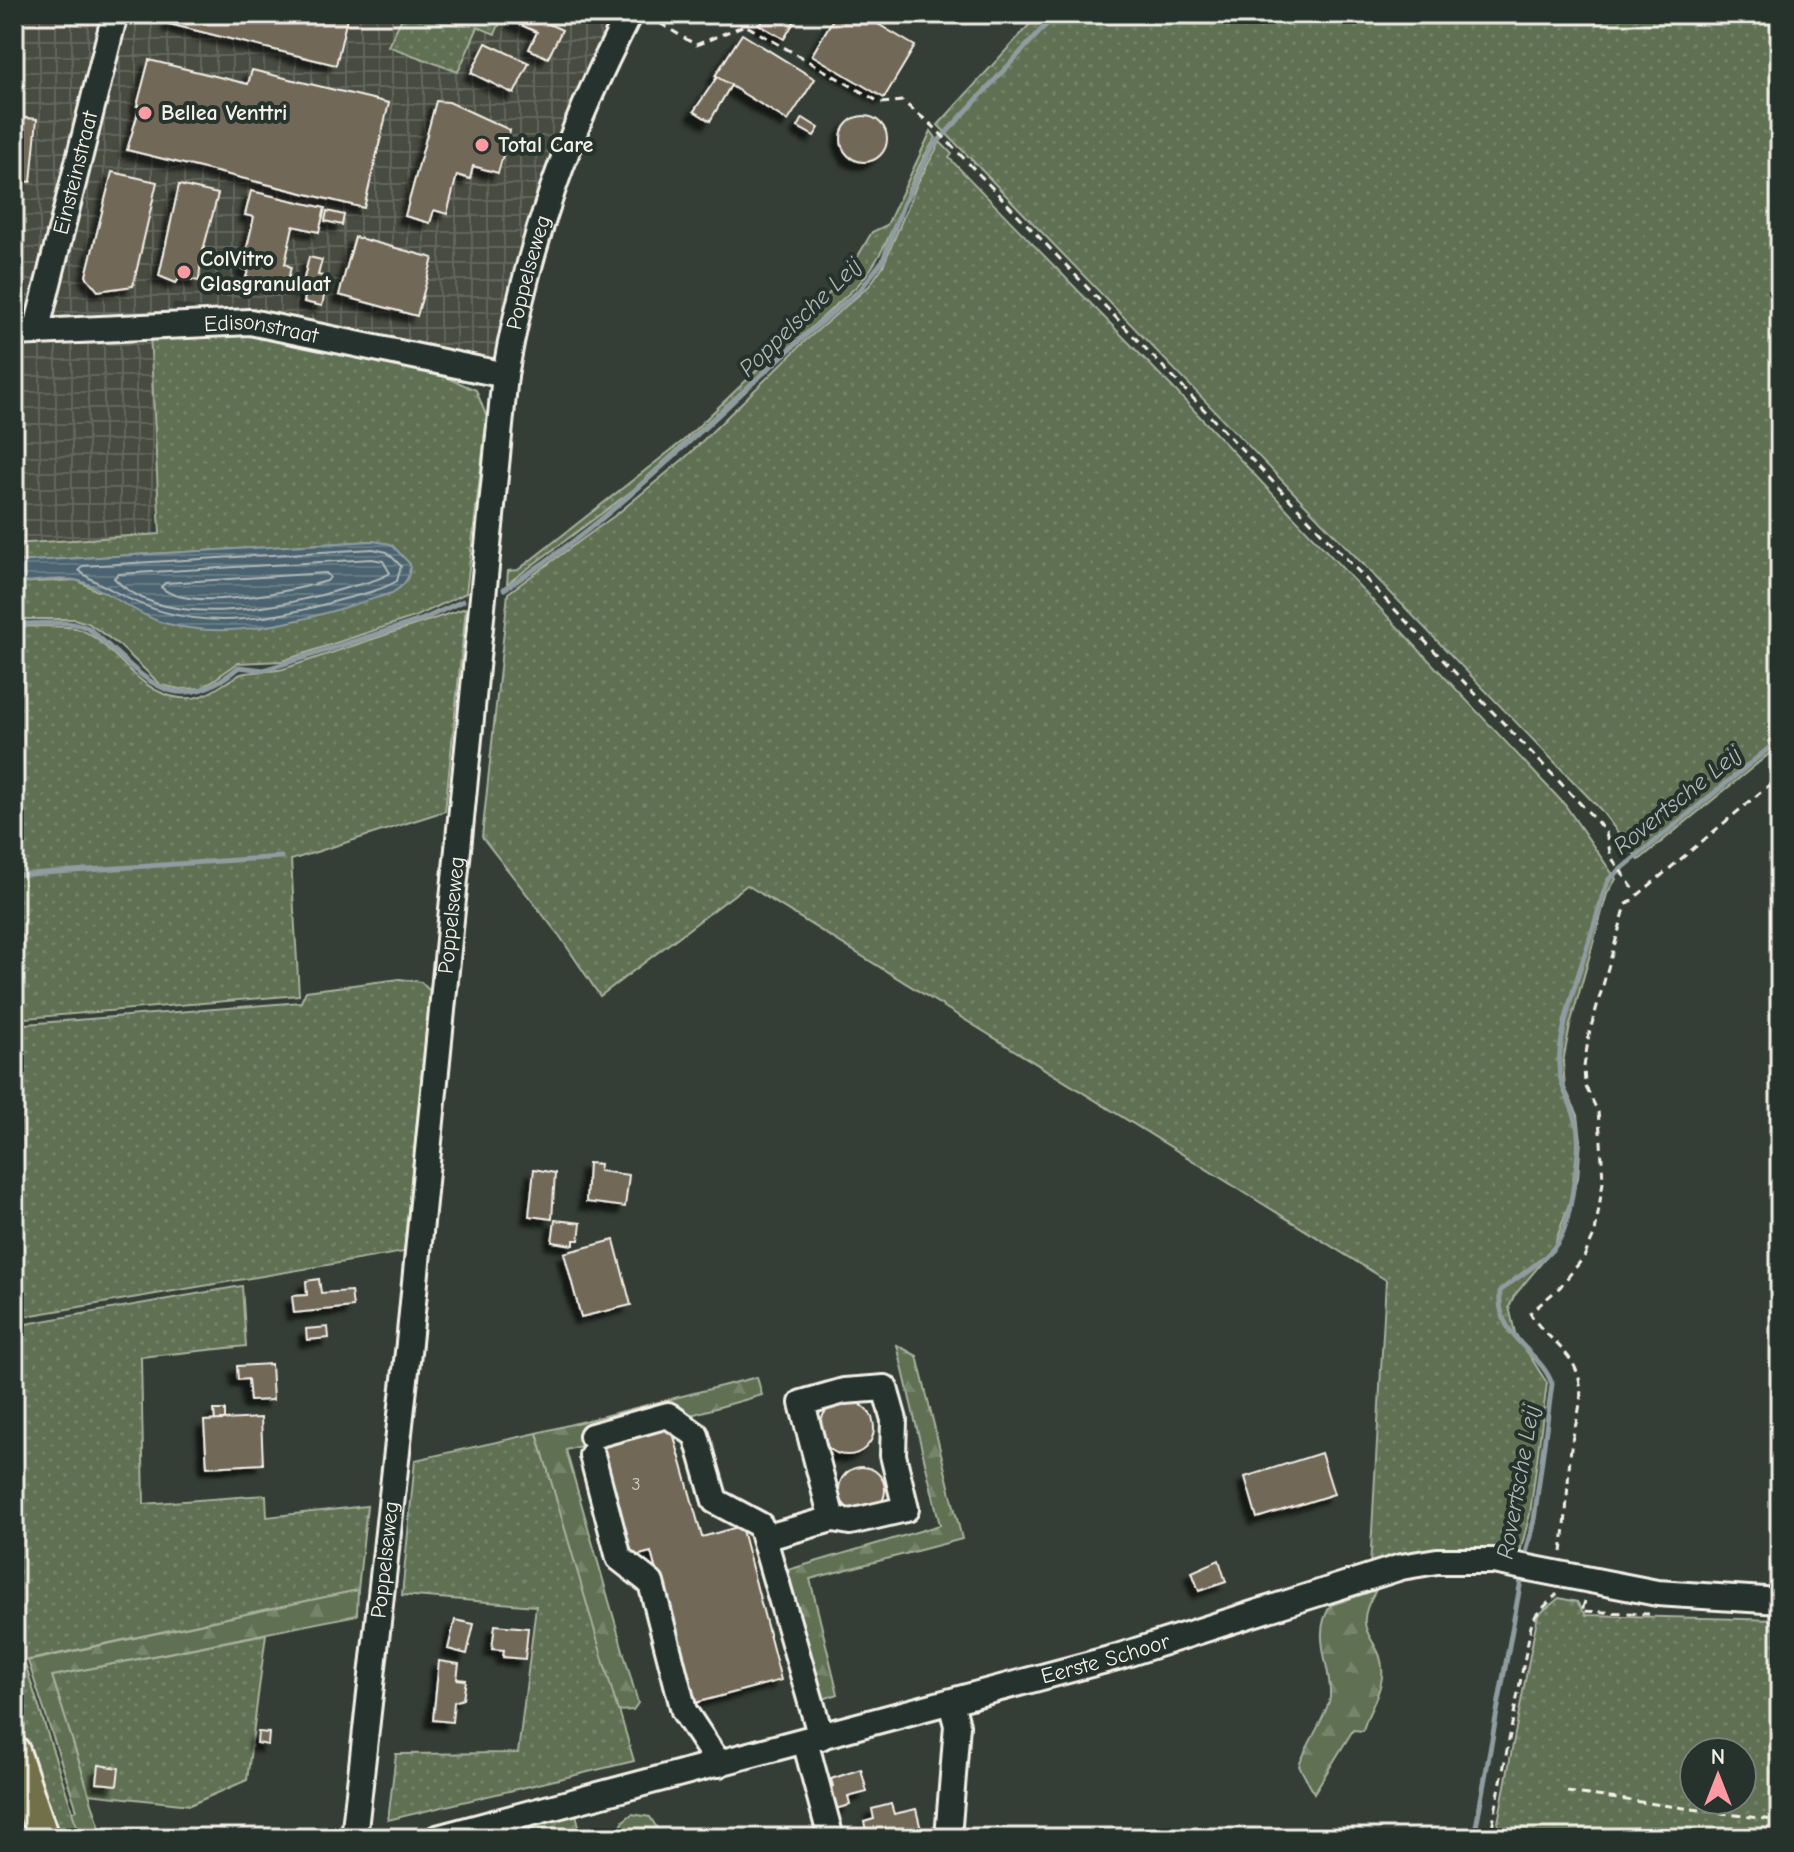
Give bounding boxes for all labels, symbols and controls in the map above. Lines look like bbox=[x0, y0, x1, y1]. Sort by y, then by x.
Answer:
place label: Bellea Venttri bbox=[161, 100, 287, 126]
marker: Bellea Venttri bbox=[136, 104, 154, 122]
street label: Einsteinstraat bbox=[48, 108, 104, 237]
place label: Total Care bbox=[498, 132, 594, 158]
marker: Total Care bbox=[473, 136, 491, 154]
street label: Poppelseweg bbox=[501, 212, 556, 332]
place label: ColVitro Glasgranulaat bbox=[200, 246, 332, 297]
water label: Poppelsche Leij bbox=[733, 251, 868, 382]
marker: ColVitro Glasgranulaat bbox=[175, 263, 193, 281]
street label: Edisonstraat bbox=[203, 309, 321, 349]
water label: Rovertsche Leij bbox=[1607, 739, 1747, 860]
street label: Poppelseweg bbox=[433, 855, 470, 975]
water label: Rovertsche Leij bbox=[1491, 1402, 1545, 1561]
house number: 3 bbox=[631, 1474, 641, 1495]
street label: Poppelseweg bbox=[365, 1500, 404, 1620]
street label: Eerste Schoor bbox=[1038, 1628, 1173, 1690]
north arrow bbox=[1678, 1736, 1758, 1816]
text: N bbox=[1711, 1744, 1725, 1770]

